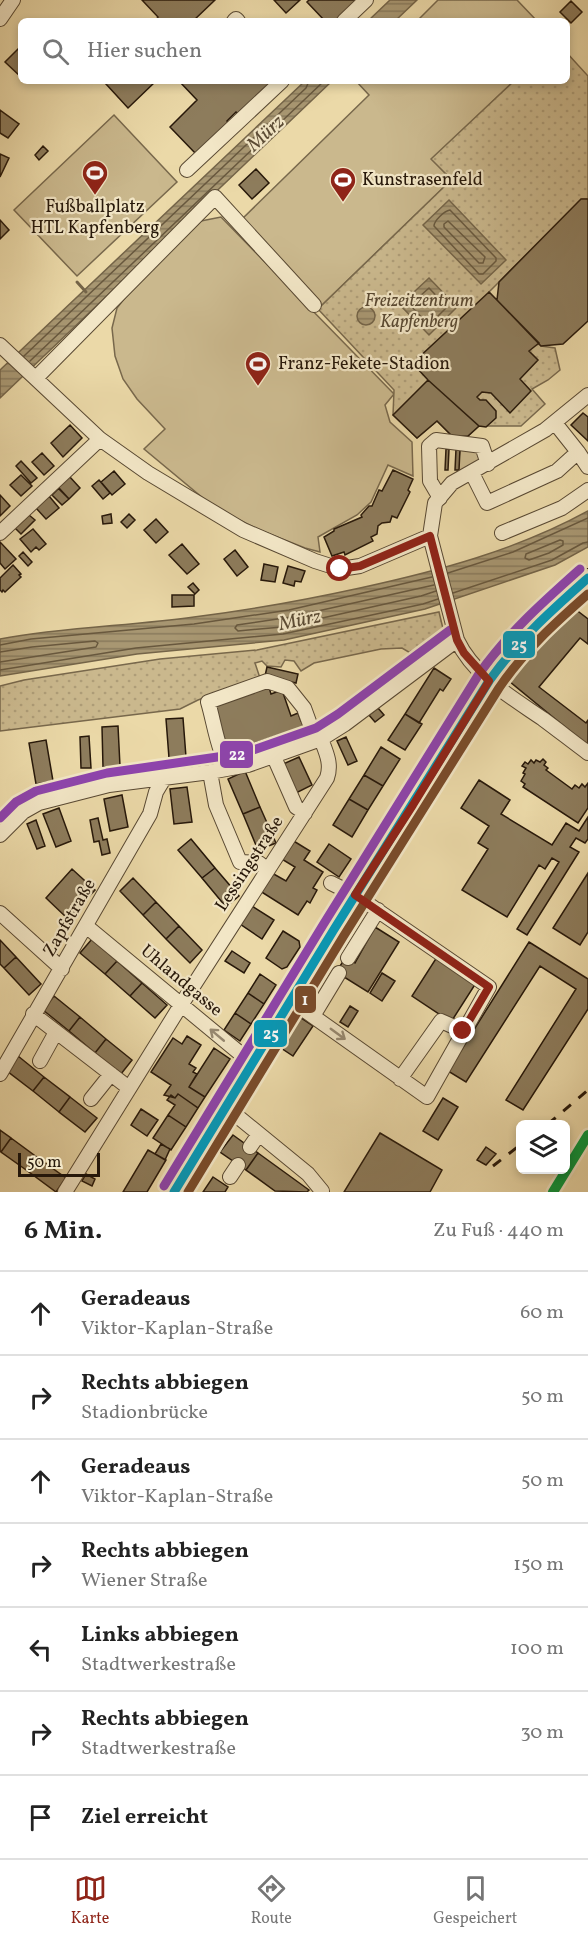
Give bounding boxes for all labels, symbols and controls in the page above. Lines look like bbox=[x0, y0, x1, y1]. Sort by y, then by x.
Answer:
search box bbox=[18, 18, 570, 84]
icon: search bbox=[39, 35, 72, 68]
text: Hier suchen bbox=[87, 36, 202, 67]
water label: Mürz bbox=[240, 109, 291, 159]
sports icon: Fußballplatz HTL Kapfenberg bbox=[80, 158, 110, 196]
sports icon: Kunstrasenfeld bbox=[328, 165, 358, 203]
place label: Kunstrasenfeld bbox=[362, 168, 483, 193]
place label: Fußballplatz HTL Kapfenberg bbox=[31, 195, 159, 241]
park label: Freizeitzentrum Kapfenberg bbox=[364, 289, 474, 335]
sports icon: Franz-Fekete-Stadion bbox=[243, 349, 273, 387]
place label: Franz-Fekete-Stadion bbox=[278, 352, 450, 377]
route start bbox=[326, 555, 352, 581]
water label: Mürz bbox=[275, 603, 324, 639]
line badge: 25 bbox=[502, 630, 536, 659]
text: 25 bbox=[511, 635, 527, 657]
line badge: 22 bbox=[219, 740, 254, 769]
text: 22 bbox=[229, 745, 245, 767]
street label: Lessingstraße bbox=[210, 811, 290, 917]
street label: Zapfstraße bbox=[38, 874, 102, 962]
street label: Uhlandgasse bbox=[135, 939, 227, 1023]
line badge: 1 bbox=[294, 985, 317, 1014]
text: 1 bbox=[302, 990, 308, 1012]
route end bbox=[449, 1017, 475, 1043]
line badge: 25 bbox=[253, 1019, 288, 1048]
text: 25 bbox=[263, 1024, 279, 1046]
one-way arrow bbox=[209, 1028, 225, 1041]
one-way arrow bbox=[329, 1028, 345, 1040]
map controls bbox=[516, 1120, 570, 1174]
button: layers bbox=[516, 1120, 570, 1174]
scale bar bbox=[18, 1150, 100, 1178]
text: 50 m bbox=[27, 1152, 61, 1174]
text: 6 Min. bbox=[24, 1213, 102, 1249]
text: Zu Fuß · 440 m bbox=[433, 1217, 564, 1245]
text: Geradeaus bbox=[81, 1284, 191, 1315]
icon: ahead bbox=[24, 1297, 57, 1330]
text: 60 m bbox=[520, 1299, 564, 1327]
text: Viktor-Kaplan-Straße bbox=[81, 1315, 273, 1343]
text: Rechts abbiegen bbox=[81, 1368, 249, 1399]
icon: right bbox=[24, 1381, 57, 1414]
text: 50 m bbox=[521, 1383, 564, 1411]
text: Stadionbrücke bbox=[81, 1399, 208, 1427]
text: Geradeaus bbox=[81, 1452, 191, 1483]
icon: ahead bbox=[24, 1465, 57, 1498]
text: 50 m bbox=[521, 1467, 564, 1495]
text: Viktor-Kaplan-Straße bbox=[81, 1483, 273, 1511]
text: Rechts abbiegen bbox=[81, 1536, 249, 1567]
icon: right bbox=[24, 1549, 57, 1582]
text: 150 m bbox=[513, 1551, 564, 1579]
text: Wiener Straße bbox=[81, 1567, 208, 1595]
text: Links abbiegen bbox=[81, 1620, 239, 1651]
icon: left bbox=[24, 1633, 57, 1666]
text: 100 m bbox=[510, 1635, 564, 1663]
text: Stadtwerkestraße bbox=[81, 1651, 236, 1679]
text: Rechts abbiegen bbox=[81, 1704, 249, 1735]
icon: right bbox=[24, 1717, 57, 1750]
text: 30 m bbox=[520, 1719, 564, 1747]
text: Stadtwerkestraße bbox=[81, 1735, 236, 1763]
icon: arrive bbox=[24, 1801, 57, 1834]
text: Ziel erreicht bbox=[81, 1802, 208, 1833]
tab: Karte bbox=[71, 1872, 109, 1930]
tab: Route bbox=[251, 1872, 292, 1930]
tab: Gespeichert bbox=[433, 1872, 517, 1930]

